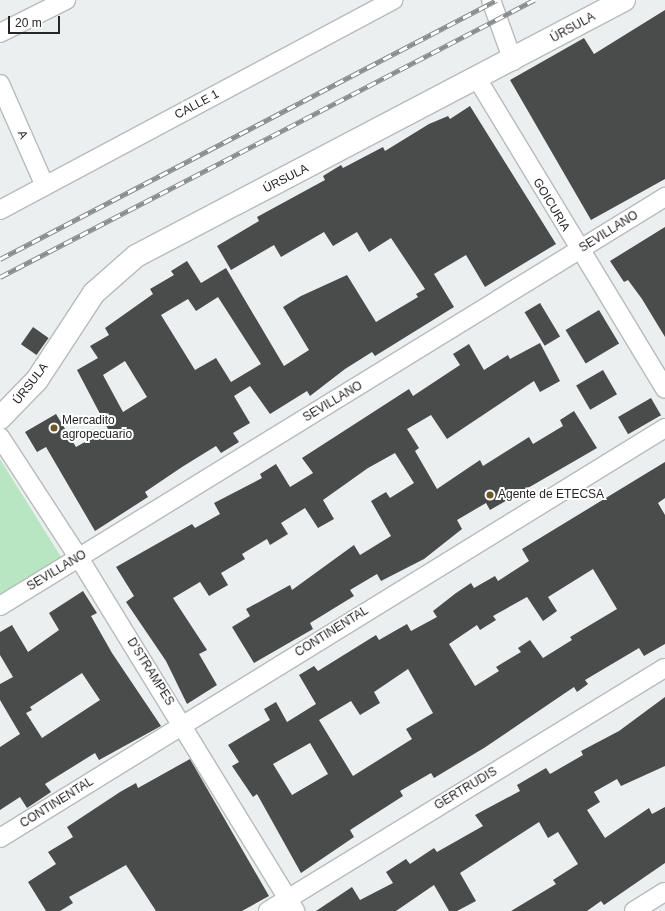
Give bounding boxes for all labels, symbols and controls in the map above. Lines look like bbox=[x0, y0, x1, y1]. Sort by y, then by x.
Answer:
scale bar bbox=[10, 8, 62, 34]
street label: ÚRSULA bbox=[548, 10, 598, 46]
text: 20 m bbox=[15, 16, 42, 30]
street label: CALLE 1 bbox=[172, 87, 222, 123]
street label: A bbox=[14, 128, 30, 142]
street label: ÚRSULA bbox=[261, 162, 311, 196]
street label: GOICURIA bbox=[530, 176, 572, 234]
street label: SEVILLANO bbox=[577, 208, 641, 256]
street label: ÚRSULA bbox=[10, 360, 52, 408]
street label: SEVILLANO bbox=[301, 379, 365, 425]
place label: Mercadito agropecuario bbox=[62, 414, 132, 442]
marker: Mercadito agropecuario bbox=[49, 423, 59, 433]
place label: Agente de ETECSA bbox=[498, 488, 604, 502]
marker: Agente de ETECSA bbox=[485, 490, 495, 500]
street label: SEVILLANO bbox=[25, 548, 89, 594]
street label: CONTINENTAL bbox=[293, 604, 371, 660]
street label: D'STRAMPES bbox=[124, 636, 176, 708]
street label: GERTRUDIS bbox=[432, 765, 500, 813]
street label: CONTINENTAL bbox=[18, 775, 96, 831]

